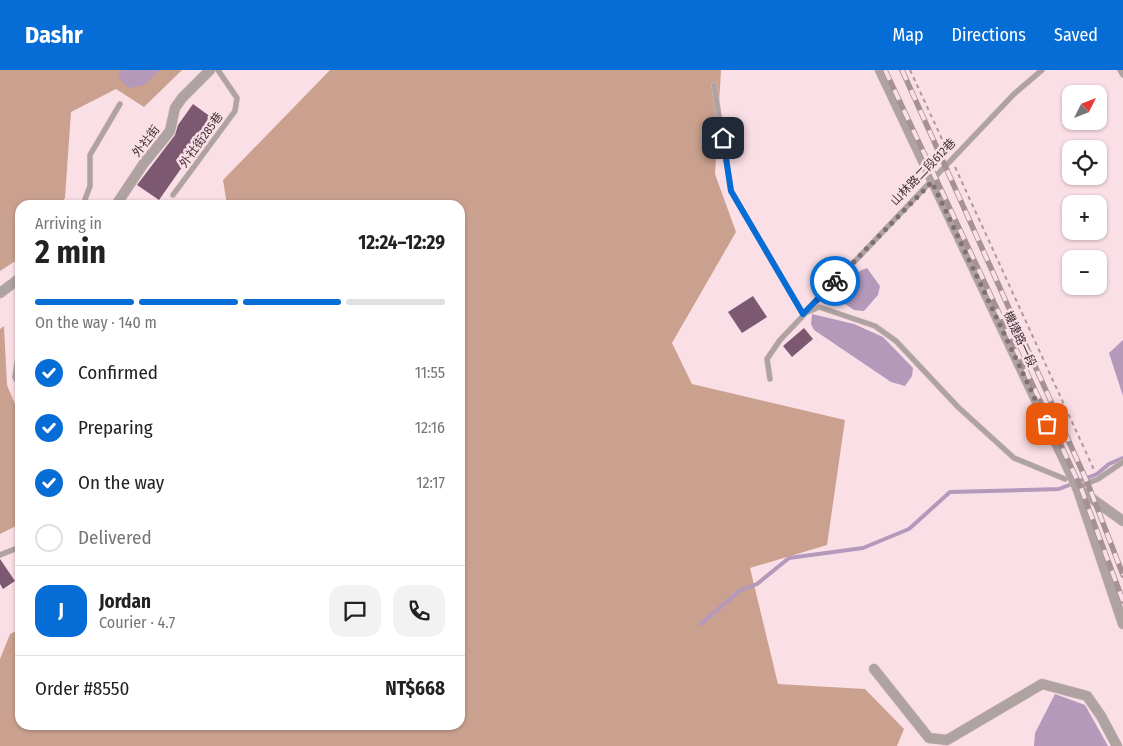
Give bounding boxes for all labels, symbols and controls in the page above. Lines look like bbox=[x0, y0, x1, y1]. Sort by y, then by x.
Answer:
text: Dashr bbox=[25, 21, 83, 49]
text: Map bbox=[892, 24, 924, 46]
text: Directions bbox=[952, 24, 1026, 46]
text: Saved bbox=[1054, 24, 1098, 46]
north arrow bbox=[1062, 85, 1108, 130]
map controls bbox=[1062, 85, 1107, 295]
street label: 外社街285巷 bbox=[176, 110, 226, 170]
pin bbox=[702, 117, 744, 159]
street label: 外社街 bbox=[129, 123, 163, 159]
icon: home bbox=[709, 124, 737, 152]
street label: 山林路二段612巷 bbox=[888, 136, 958, 208]
button: locate bbox=[1062, 140, 1107, 185]
button: + bbox=[1062, 195, 1107, 240]
text: Arriving in bbox=[35, 214, 102, 233]
text: 12:24–12:29 bbox=[358, 231, 445, 254]
text: 2 min bbox=[35, 233, 106, 271]
button: − bbox=[1062, 250, 1107, 295]
courier bbox=[810, 256, 860, 306]
icon: bike bbox=[821, 267, 849, 295]
street label: 機捷路一段 bbox=[1001, 309, 1039, 369]
text: On the way · 140 m bbox=[35, 313, 157, 332]
icon: check bbox=[35, 359, 63, 387]
text: Confirmed bbox=[78, 361, 158, 384]
text: 11:55 bbox=[415, 363, 445, 382]
pin bbox=[1026, 403, 1068, 445]
icon: bag bbox=[1033, 410, 1061, 438]
icon: check bbox=[35, 414, 63, 442]
text: Preparing bbox=[78, 416, 153, 439]
text: 12:16 bbox=[415, 418, 445, 437]
icon: check bbox=[35, 469, 63, 497]
text: On the way bbox=[78, 471, 164, 494]
text: 12:17 bbox=[416, 473, 445, 492]
text: Delivered bbox=[78, 526, 152, 549]
button: chat bbox=[329, 585, 381, 637]
button: phone bbox=[393, 585, 445, 637]
text: Jordan bbox=[99, 590, 151, 613]
text: J bbox=[58, 599, 64, 622]
text: Courier · 4.7 bbox=[99, 613, 175, 632]
text: Order #8550 bbox=[35, 677, 129, 700]
text: NT$668 bbox=[385, 677, 445, 700]

